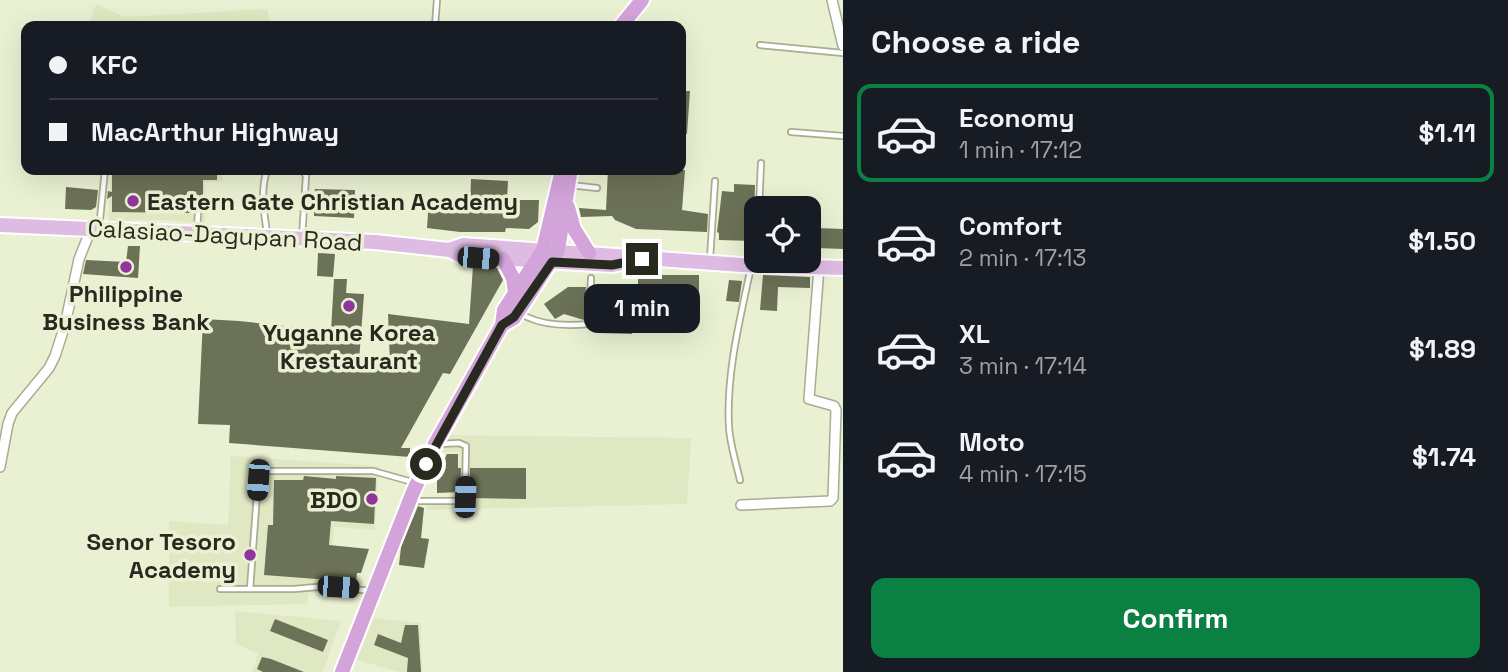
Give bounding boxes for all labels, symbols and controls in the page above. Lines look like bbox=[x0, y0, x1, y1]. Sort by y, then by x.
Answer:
text: Choose a ride bbox=[871, 22, 1081, 62]
text: KFC bbox=[91, 48, 138, 82]
text: Economy bbox=[959, 101, 1075, 135]
icon: car bbox=[875, 102, 938, 165]
text: MacArthur Highway bbox=[91, 115, 339, 149]
text: $1.11 bbox=[1419, 116, 1476, 150]
text: 1 min · 17:12 bbox=[959, 135, 1082, 165]
place label: Eastern Gate Christian Academy bbox=[147, 186, 518, 217]
marker: Eastern Gate Christian Academy bbox=[125, 193, 141, 209]
map controls bbox=[744, 196, 821, 273]
button: locate bbox=[744, 196, 821, 273]
text: Comfort bbox=[959, 209, 1062, 243]
icon: car bbox=[875, 210, 938, 273]
street label: Calasiao-Dagupan Road bbox=[87, 212, 363, 258]
text: $1.50 bbox=[1408, 224, 1476, 258]
route end bbox=[626, 243, 658, 275]
text: 2 min · 17:13 bbox=[959, 243, 1086, 273]
car bbox=[457, 246, 500, 270]
marker: Philippine Business Bank bbox=[118, 259, 134, 275]
place label: Philippine Business Bank bbox=[42, 278, 210, 337]
callout: 1 min bbox=[584, 284, 700, 332]
text: 1 min bbox=[614, 293, 670, 323]
marker: Yuganne Korea Krestaurant bbox=[341, 298, 357, 314]
place label: Yuganne Korea Krestaurant bbox=[263, 317, 436, 376]
text: XL bbox=[959, 317, 990, 351]
icon: car bbox=[875, 318, 938, 381]
text: $1.89 bbox=[1409, 332, 1476, 366]
text: 3 min · 17:14 bbox=[959, 351, 1087, 381]
text: Moto bbox=[959, 425, 1025, 459]
icon: car bbox=[875, 426, 938, 489]
text: $1.74 bbox=[1412, 440, 1476, 474]
route start bbox=[410, 448, 442, 480]
car bbox=[247, 458, 270, 502]
text: 4 min · 17:15 bbox=[959, 459, 1087, 489]
car bbox=[454, 476, 477, 518]
place label: BDO bbox=[310, 484, 358, 515]
marker: BDO bbox=[364, 491, 380, 507]
place label: Senor Tesoro Academy bbox=[87, 526, 236, 585]
marker: Senor Tesoro Academy bbox=[242, 547, 258, 563]
car bbox=[317, 575, 360, 599]
button: Confirm bbox=[871, 578, 1480, 658]

